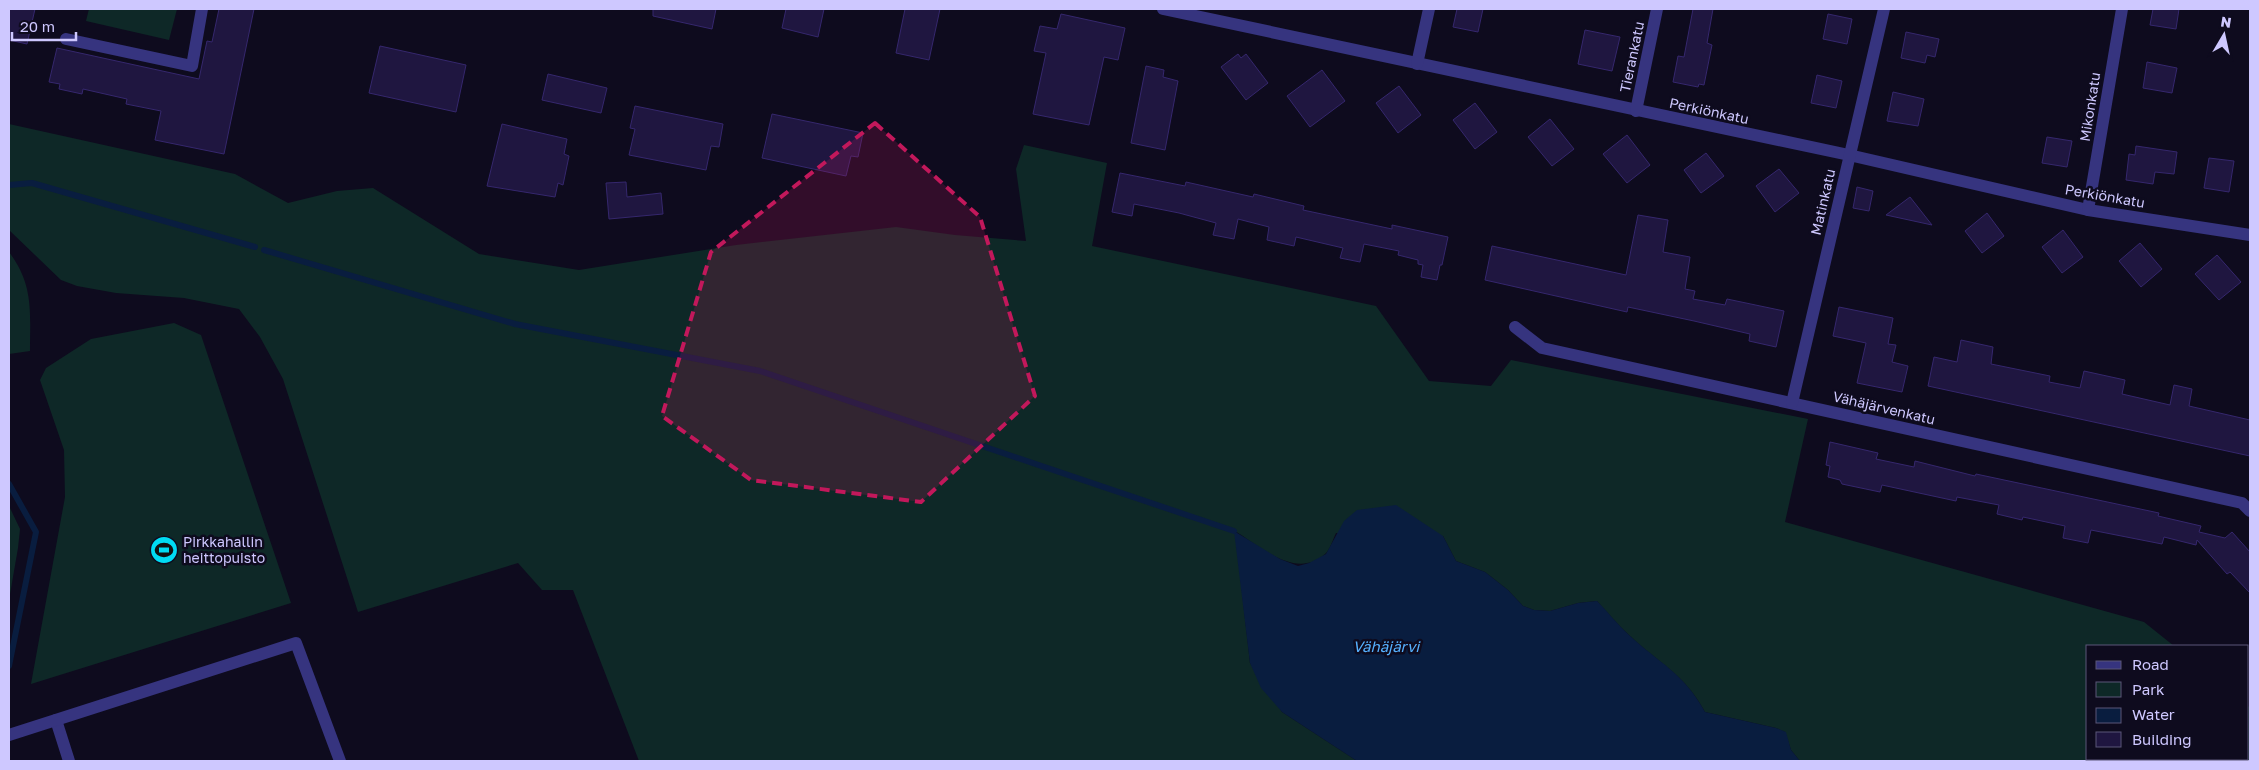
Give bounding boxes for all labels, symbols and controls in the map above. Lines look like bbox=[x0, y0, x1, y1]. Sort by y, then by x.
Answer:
scale bar bbox=[12, 10, 76, 42]
north arrow bbox=[2199, 10, 2249, 60]
text: N bbox=[2220, 12, 2233, 31]
text: 20 m bbox=[20, 17, 55, 35]
street label: Tierankatu bbox=[1616, 20, 1647, 94]
street label: Mikonkatu bbox=[2076, 71, 2103, 143]
street label: Perkiönkatu bbox=[1668, 94, 1750, 127]
street label: Matinkatu bbox=[1807, 167, 1838, 237]
street label: Perkiönkatu bbox=[2064, 180, 2146, 211]
street label: Vähäjärvenkatu bbox=[1831, 387, 1937, 428]
place label: Pirkkahallin heittopuisto bbox=[183, 533, 265, 566]
sports icon: Pirkkahallin heittopuisto bbox=[149, 535, 179, 565]
water label: Vähäjärvi bbox=[1353, 637, 1421, 656]
legend bbox=[2086, 645, 2249, 760]
text: Road bbox=[2132, 655, 2169, 673]
text: Park bbox=[2132, 680, 2165, 698]
text: Water bbox=[2132, 705, 2175, 723]
text: Building bbox=[2132, 730, 2192, 748]

